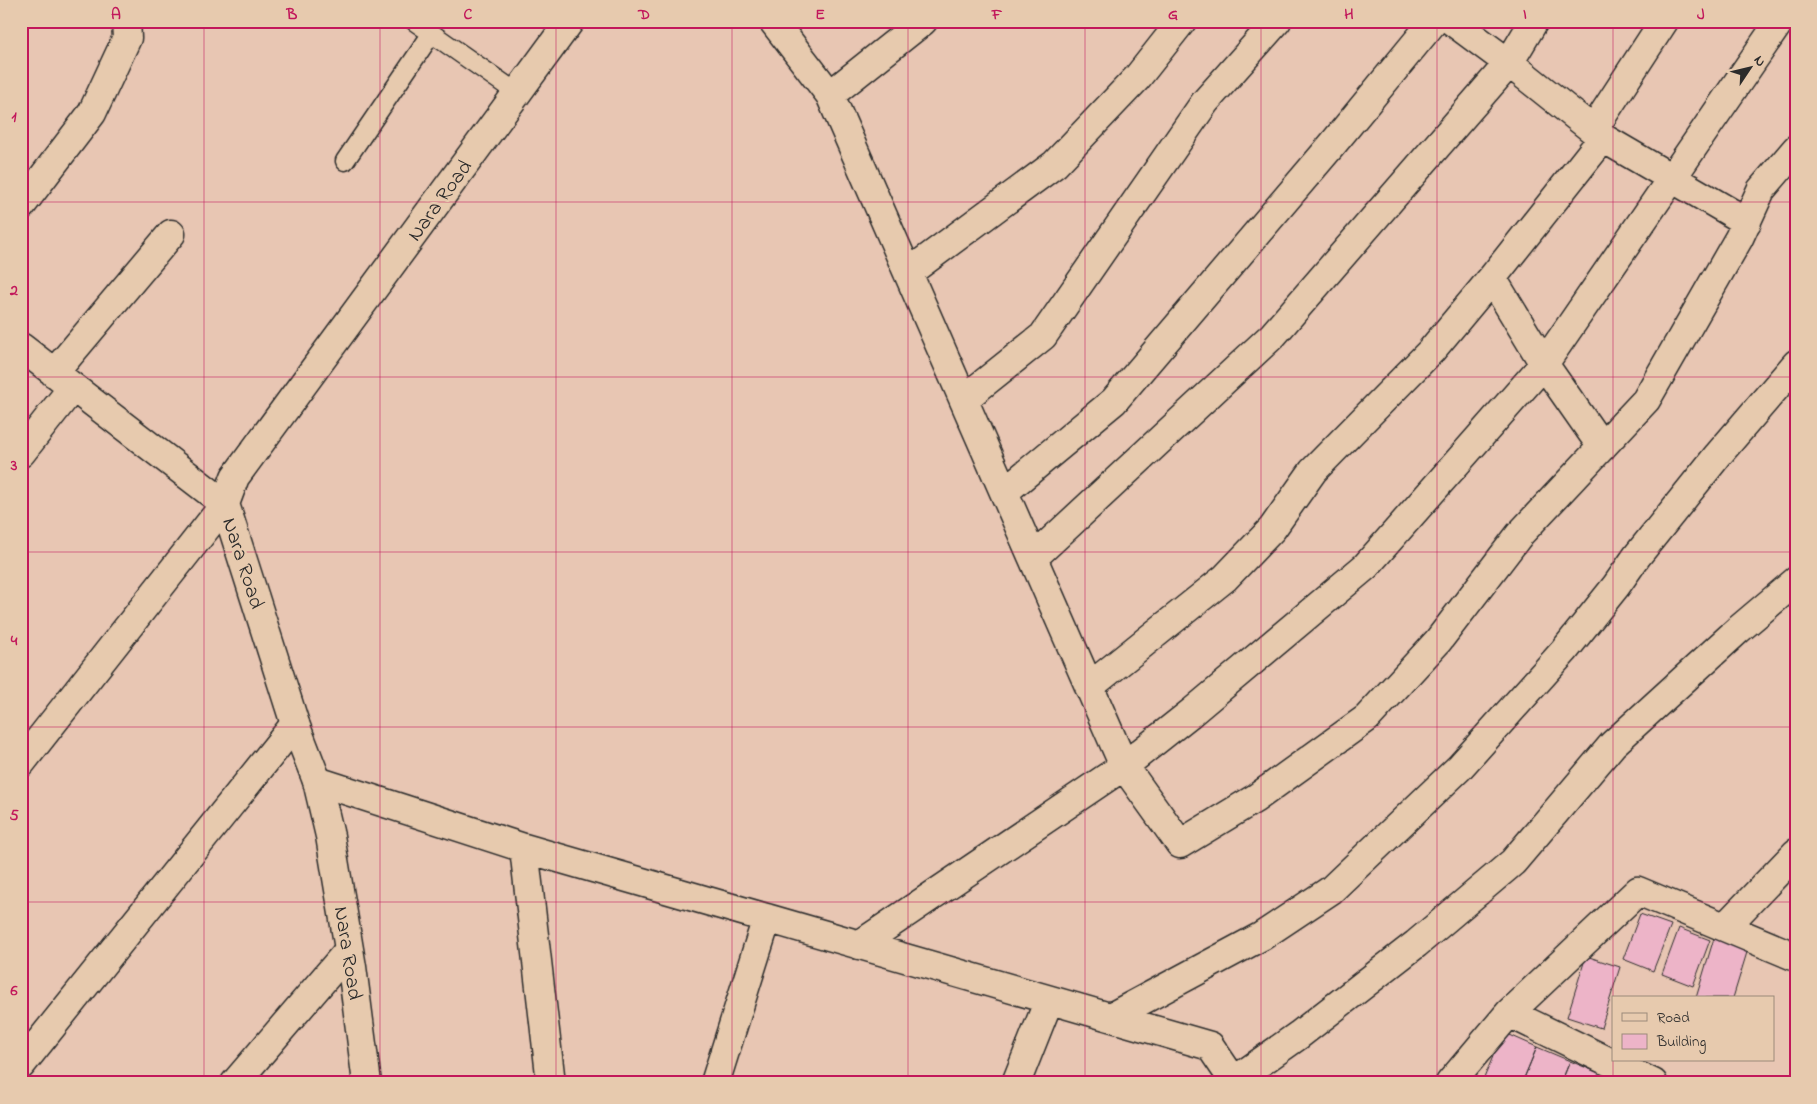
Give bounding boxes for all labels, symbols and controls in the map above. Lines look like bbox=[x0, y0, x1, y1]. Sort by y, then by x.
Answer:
text: A bbox=[111, 3, 121, 27]
text: B bbox=[286, 3, 298, 27]
text: C bbox=[464, 3, 473, 27]
text: D bbox=[637, 3, 650, 27]
text: E bbox=[815, 3, 825, 27]
text: F bbox=[991, 3, 1003, 27]
text: G bbox=[1168, 3, 1178, 27]
text: H bbox=[1344, 3, 1354, 27]
text: I bbox=[1523, 3, 1527, 27]
text: J bbox=[1697, 3, 1705, 27]
north arrow bbox=[1724, 42, 1774, 92]
text: N bbox=[1748, 52, 1771, 71]
text: 1 bbox=[11, 105, 17, 129]
street label: Nara Road bbox=[401, 154, 481, 248]
text: 2 bbox=[9, 279, 18, 303]
text: 3 bbox=[10, 454, 18, 478]
street label: Nara Road bbox=[213, 514, 271, 613]
text: 4 bbox=[10, 629, 18, 653]
text: 5 bbox=[9, 804, 19, 828]
street label: Nara Road bbox=[325, 904, 369, 1002]
text: 6 bbox=[9, 979, 18, 1003]
legend bbox=[1612, 996, 1774, 1062]
text: Road bbox=[1657, 1007, 1690, 1029]
text: Building bbox=[1656, 1031, 1706, 1054]

